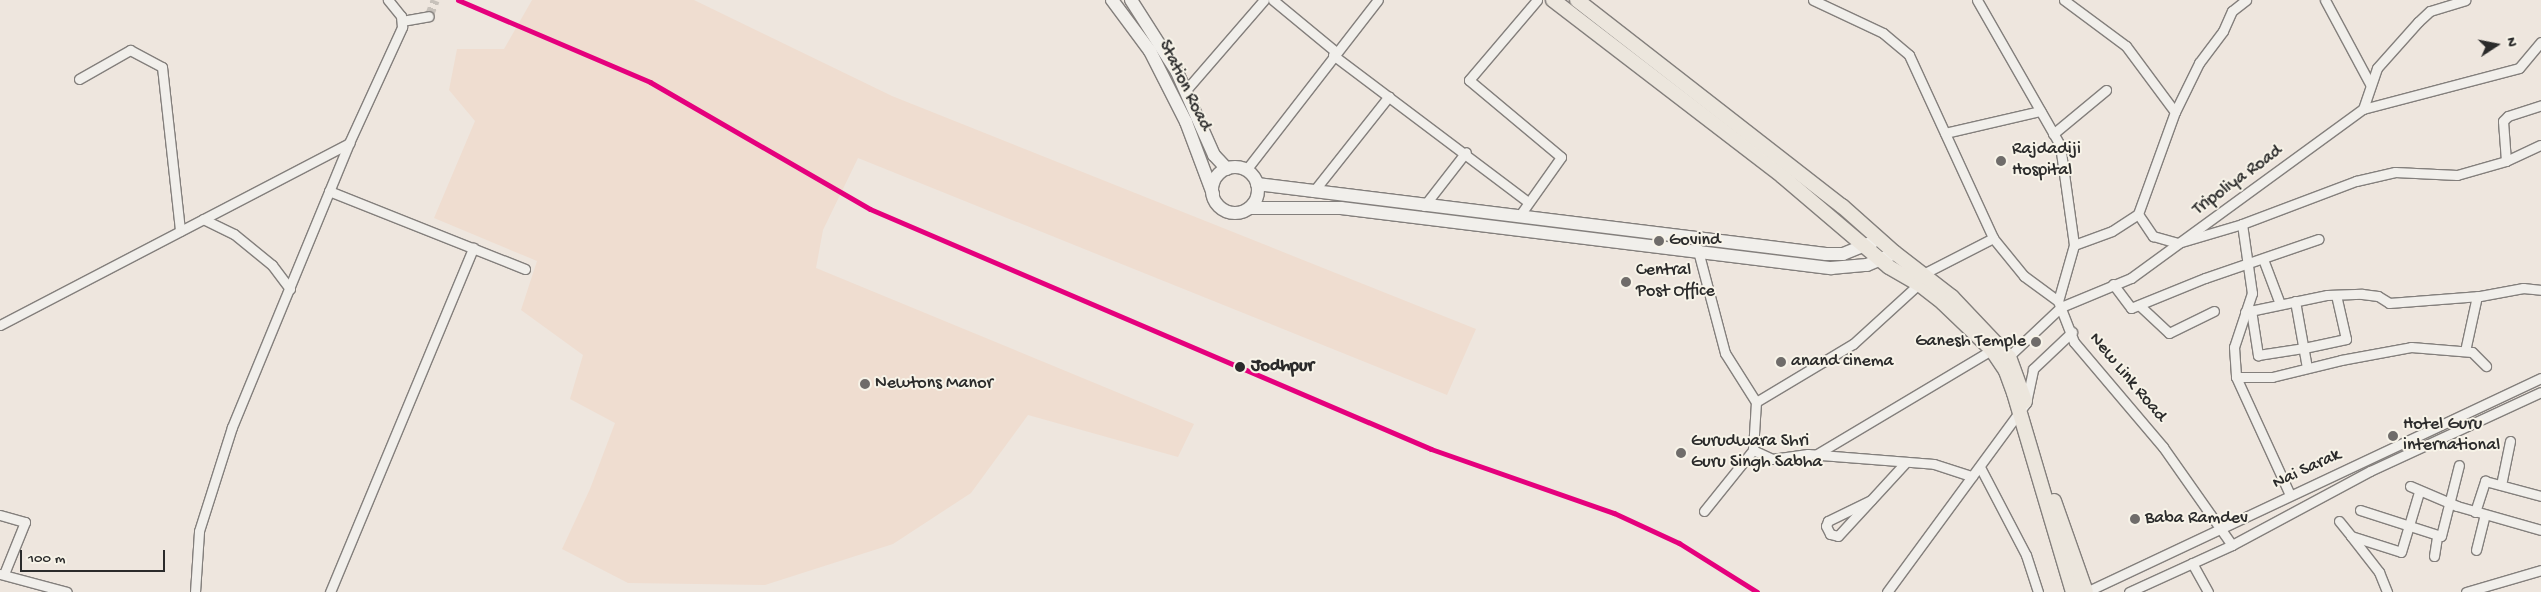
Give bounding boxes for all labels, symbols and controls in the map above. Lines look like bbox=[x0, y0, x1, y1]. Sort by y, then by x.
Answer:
north arrow bbox=[2471, 20, 2521, 70]
text: N bbox=[2502, 36, 2520, 48]
street label: Station Road bbox=[1153, 37, 1215, 135]
place label: Rajdadiji Hospital bbox=[2012, 140, 2081, 182]
street label: Tripoliya Road bbox=[2189, 141, 2287, 221]
marker: Rajdadiji Hospital bbox=[1994, 154, 2008, 168]
place label: Govind bbox=[1669, 230, 1721, 252]
marker: Govind bbox=[1653, 235, 1665, 247]
place label: Central Post Office bbox=[1636, 261, 1715, 304]
marker: Central Post Office bbox=[1620, 276, 1632, 288]
street label: New Link Road bbox=[2083, 329, 2171, 427]
place label: Ganesh Temple bbox=[1915, 331, 2026, 353]
marker: Ganesh Temple bbox=[2030, 336, 2042, 348]
place label: anand cinema bbox=[1791, 351, 1894, 373]
place label: Jodhpur bbox=[1251, 356, 1314, 378]
marker: anand cinema bbox=[1775, 356, 1787, 368]
marker: Jodhpur bbox=[1233, 360, 1247, 374]
place label: Newtons Manor bbox=[875, 373, 993, 395]
marker: Newtons Manor bbox=[859, 378, 871, 390]
place label: Hotel Guru international bbox=[2403, 415, 2500, 458]
marker: Hotel Guru international bbox=[2387, 430, 2399, 442]
place label: Gurudwara Shri Guru Singh Sabha bbox=[1691, 432, 1822, 474]
street label: Nai Sarak bbox=[2270, 445, 2344, 495]
marker: Gurudwara Shri Guru Singh Sabha bbox=[1675, 447, 1687, 459]
place label: Baba Ramdev bbox=[2145, 508, 2248, 530]
marker: Baba Ramdev bbox=[2129, 513, 2141, 525]
scale bar bbox=[22, 540, 168, 572]
text: 100 m bbox=[28, 550, 65, 568]

